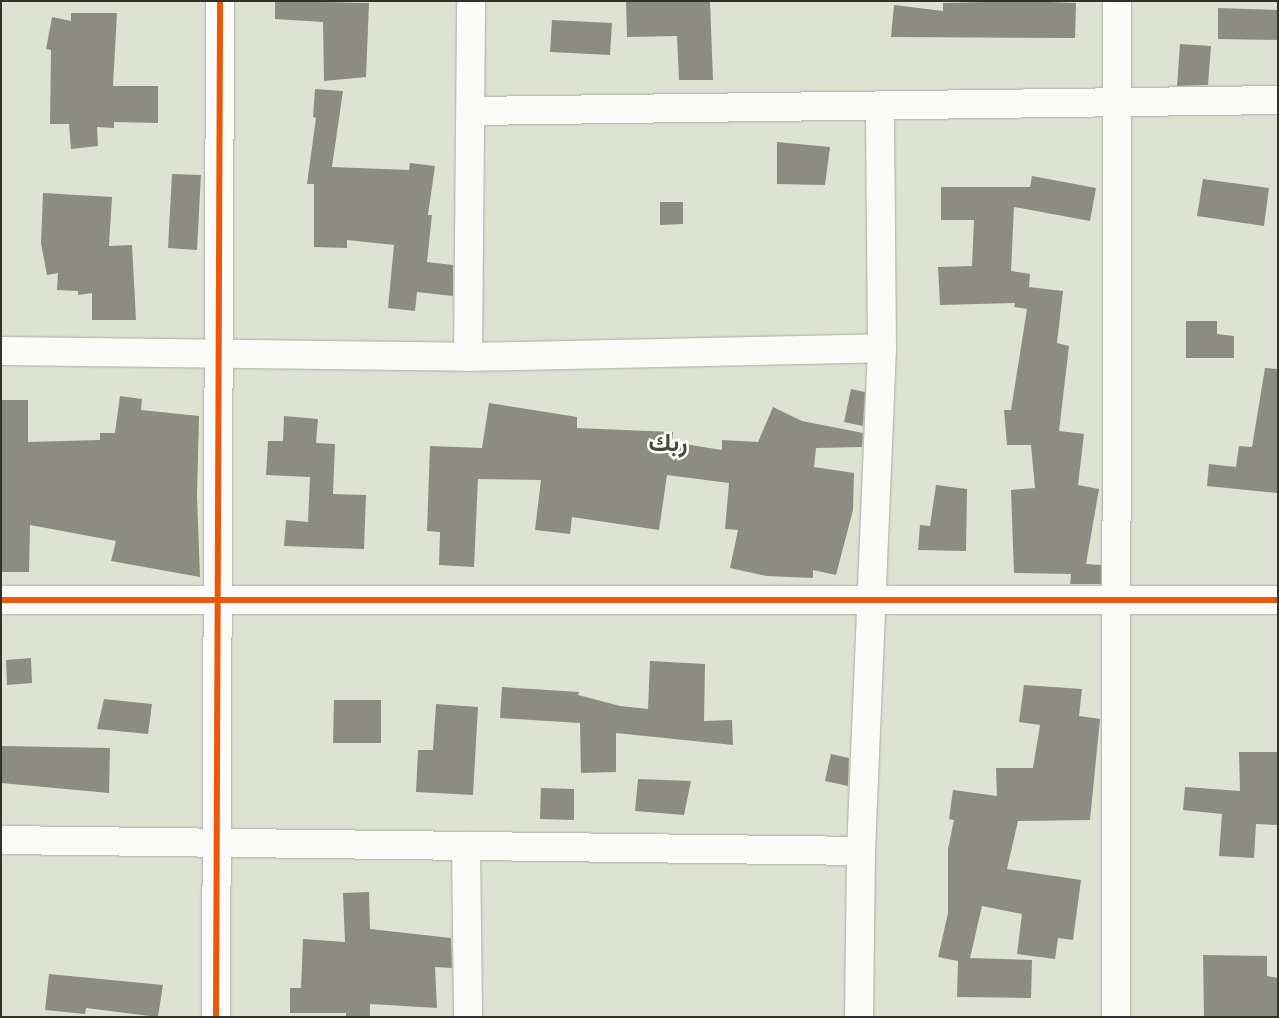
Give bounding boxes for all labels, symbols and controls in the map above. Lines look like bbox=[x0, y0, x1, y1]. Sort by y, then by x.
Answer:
district label: ربك bbox=[648, 427, 688, 457]

